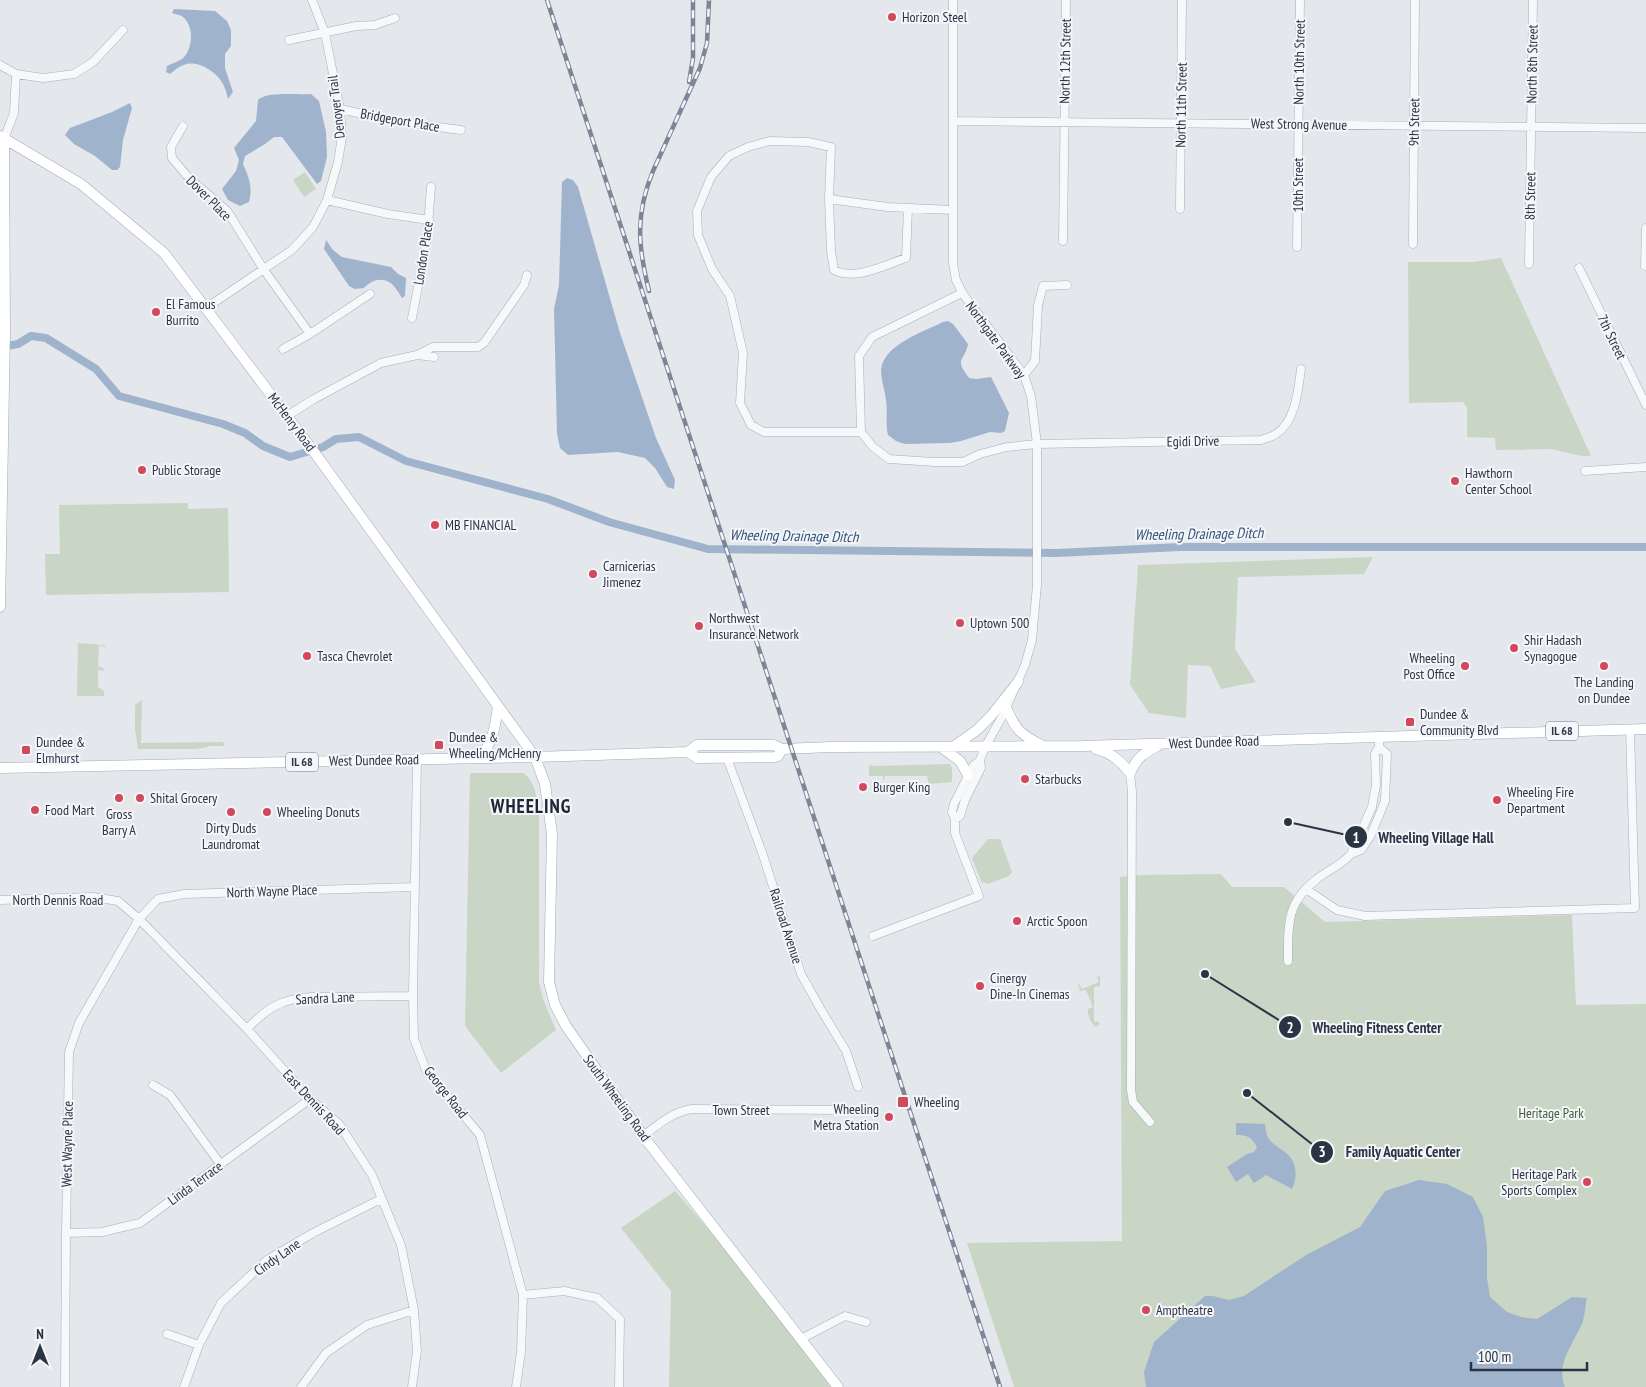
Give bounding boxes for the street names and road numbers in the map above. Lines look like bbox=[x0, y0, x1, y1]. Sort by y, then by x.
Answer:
street label: North 12th Street bbox=[1055, 18, 1075, 104]
street label: North 10th Street bbox=[1289, 19, 1309, 105]
street label: North 8th Street bbox=[1522, 24, 1542, 104]
street label: North 11th Street bbox=[1171, 62, 1191, 148]
street label: Denoyer Trail bbox=[323, 74, 349, 140]
street label: 9th Street bbox=[1405, 98, 1423, 146]
street label: Bridgeport Place bbox=[359, 104, 441, 136]
street label: West Strong Avenue bbox=[1251, 114, 1347, 134]
street label: 10th Street bbox=[1289, 158, 1307, 212]
street label: Dover Place bbox=[182, 171, 236, 225]
street label: 8th Street bbox=[1521, 172, 1539, 220]
street label: London Place bbox=[409, 220, 437, 286]
street label: Northgate Parkway bbox=[962, 298, 1031, 383]
street label: 7th Street bbox=[1593, 311, 1631, 363]
street label: McHenry Road bbox=[264, 389, 320, 455]
street label: Egidi Drive bbox=[1167, 432, 1220, 450]
road number: IL 68 bbox=[1546, 721, 1578, 740]
street label: West Dundee Road bbox=[1169, 731, 1259, 753]
street label: West Dundee Road bbox=[329, 750, 419, 770]
road number: IL 68 bbox=[286, 752, 318, 772]
street label: North Wayne Place bbox=[226, 880, 318, 902]
street label: Railroad Avenue bbox=[765, 886, 807, 966]
street label: North Dennis Road bbox=[13, 891, 103, 909]
street label: Sandra Lane bbox=[295, 987, 355, 1009]
street label: South Wheeling Road bbox=[579, 1051, 655, 1145]
street label: George Road bbox=[420, 1062, 472, 1122]
street label: East Dennis Road bbox=[279, 1065, 349, 1139]
street label: West Wayne Place bbox=[57, 1100, 77, 1187]
street label: Town Street bbox=[712, 1101, 770, 1119]
street label: Linda Terrace bbox=[164, 1157, 226, 1209]
street label: Cindy Lane bbox=[250, 1234, 304, 1279]

